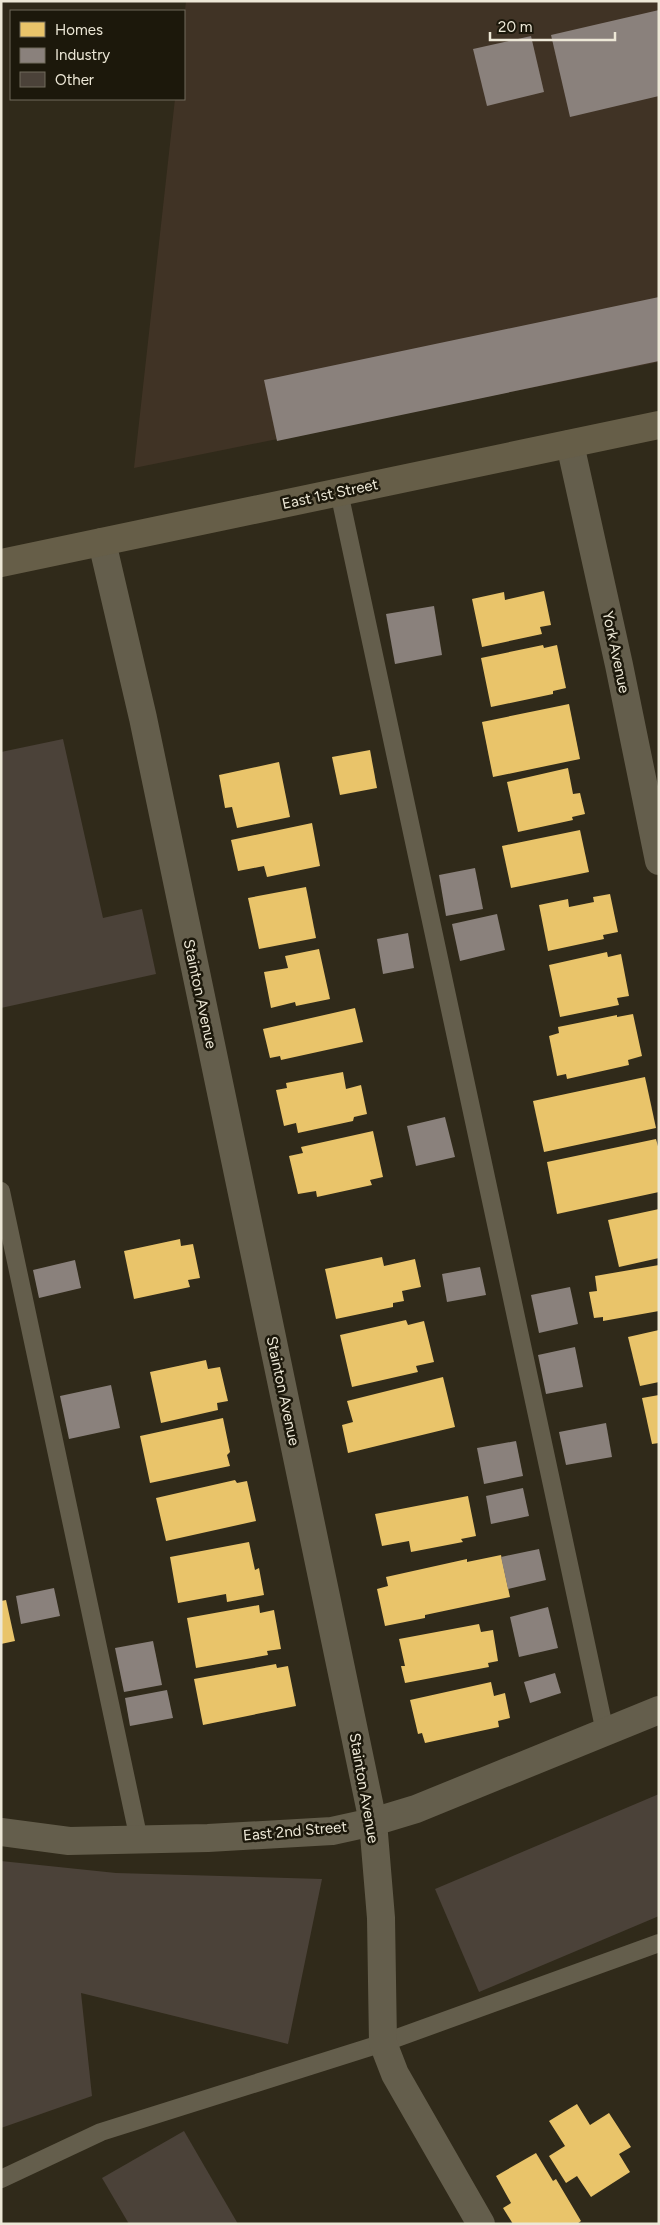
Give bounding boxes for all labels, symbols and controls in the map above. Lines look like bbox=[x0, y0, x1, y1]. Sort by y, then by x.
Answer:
legend bbox=[10, 10, 185, 100]
scale bar bbox=[490, 10, 615, 42]
text: 20 m bbox=[498, 18, 532, 36]
text: Homes bbox=[55, 21, 103, 39]
text: Industry bbox=[55, 46, 110, 64]
text: Other bbox=[55, 71, 94, 89]
street label: East 1st Street bbox=[280, 475, 380, 513]
street label: York Avenue bbox=[599, 609, 633, 695]
street label: Stainton Avenue bbox=[180, 938, 220, 1050]
street label: Stainton Avenue bbox=[263, 1335, 303, 1447]
street label: Stainton Avenue bbox=[345, 1732, 383, 1844]
street label: East 2nd Street bbox=[242, 1817, 348, 1845]

